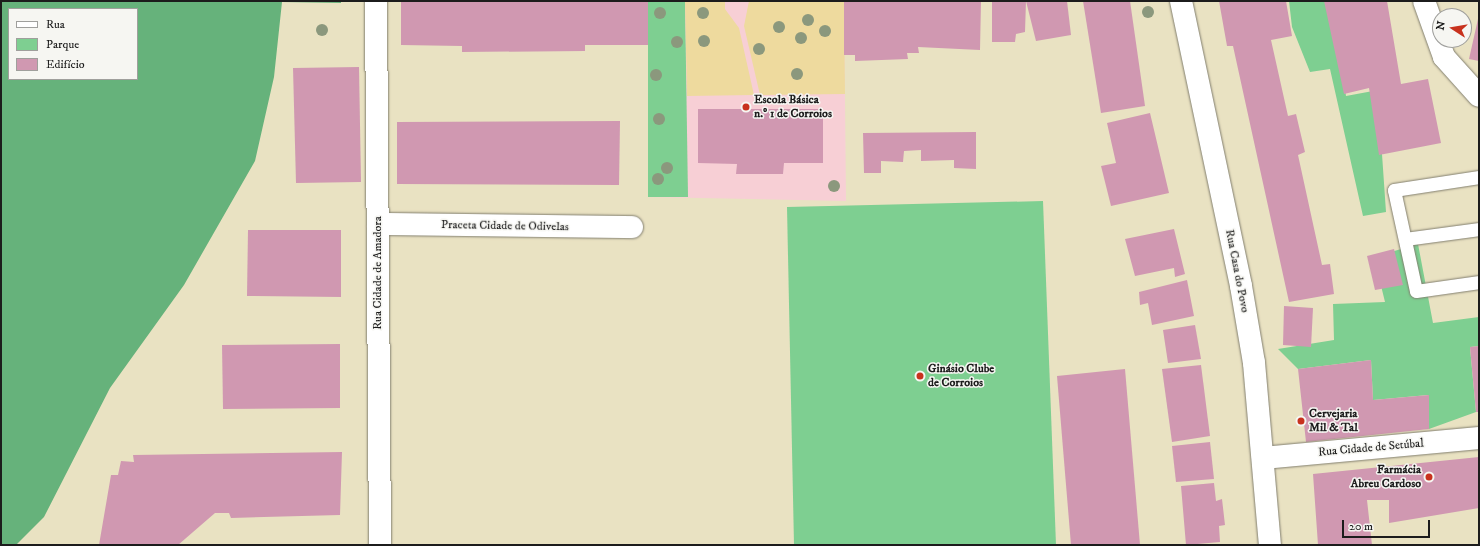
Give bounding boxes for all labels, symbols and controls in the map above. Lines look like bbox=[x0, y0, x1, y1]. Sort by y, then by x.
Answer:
legend bbox=[8, 8, 138, 80]
north arrow bbox=[1432, 8, 1472, 48]
text: Rua bbox=[46, 17, 65, 32]
text: N bbox=[1433, 20, 1449, 32]
text: Parque bbox=[46, 37, 79, 52]
text: Edifício bbox=[46, 57, 85, 72]
place label: Escola Básica n.º 1 de Corroios bbox=[754, 93, 832, 121]
marker: Escola Básica n.º 1 de Corroios bbox=[741, 102, 751, 112]
street label: Rua Cidade de Amadora bbox=[371, 216, 385, 330]
street label: Praceta Cidade de Odivelas bbox=[441, 218, 569, 234]
street label: Rua Casa do Povo bbox=[1222, 228, 1252, 314]
place label: Ginásio Clube de Corroios bbox=[928, 362, 994, 390]
marker: Ginásio Clube de Corroios bbox=[915, 371, 925, 381]
place label: Cervejaria Mil & Tal bbox=[1309, 407, 1358, 435]
marker: Cervejaria Mil & Tal bbox=[1296, 416, 1306, 426]
street label: Rua Cidade de Setúbal bbox=[1318, 436, 1424, 460]
place label: Farmácia Abreu Cardoso bbox=[1351, 463, 1421, 491]
marker: Farmácia Abreu Cardoso bbox=[1424, 472, 1434, 482]
scale bar bbox=[1344, 512, 1432, 538]
text: 20 m bbox=[1349, 519, 1373, 534]

